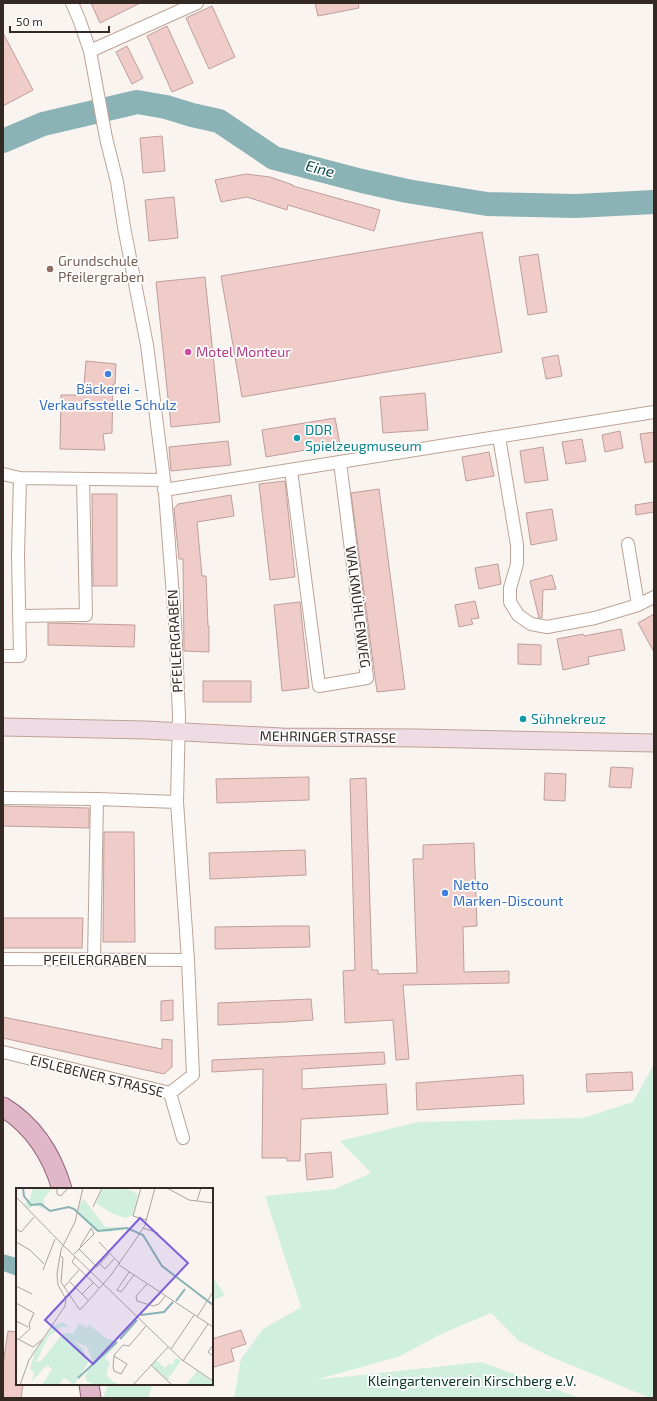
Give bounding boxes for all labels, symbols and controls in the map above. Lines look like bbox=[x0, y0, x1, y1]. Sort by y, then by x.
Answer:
scale bar bbox=[10, 8, 109, 34]
text: 50 m bbox=[16, 14, 43, 28]
water label: Eine bbox=[304, 156, 336, 180]
place label: Grundschule Pfeilergraben bbox=[58, 252, 144, 285]
marker: Grundschule Pfeilergraben bbox=[45, 264, 55, 274]
place label: Motel Monteur bbox=[196, 343, 291, 360]
marker: Motel Monteur bbox=[183, 347, 193, 357]
marker: Bäckerei - Verkaufsstelle Schulz bbox=[103, 369, 113, 379]
place label: Bäckerei - Verkaufsstelle Schulz bbox=[39, 380, 177, 413]
place label: DDR Spielzeugmuseum bbox=[305, 421, 422, 454]
marker: DDR Spielzeugmuseum bbox=[292, 433, 302, 443]
street label: WALKMÜHLENWEG bbox=[343, 545, 374, 669]
street label: PFEILERGRABEN bbox=[163, 589, 186, 693]
place label: Sühnekreuz bbox=[531, 710, 606, 727]
marker: Sühnekreuz bbox=[518, 714, 528, 724]
street label: MEHRINGER STRASSE bbox=[259, 727, 397, 746]
place label: Netto Marken-Discount bbox=[453, 876, 563, 909]
marker: Netto Marken-Discount bbox=[440, 888, 450, 898]
street label: PFEILERGRABEN bbox=[43, 951, 147, 968]
street label: EISLEBENER STRASSE bbox=[28, 1051, 166, 1100]
inset map bbox=[16, 1188, 213, 1385]
park label: Kleingartenverein Kirschberg e.V. bbox=[368, 1372, 576, 1389]

